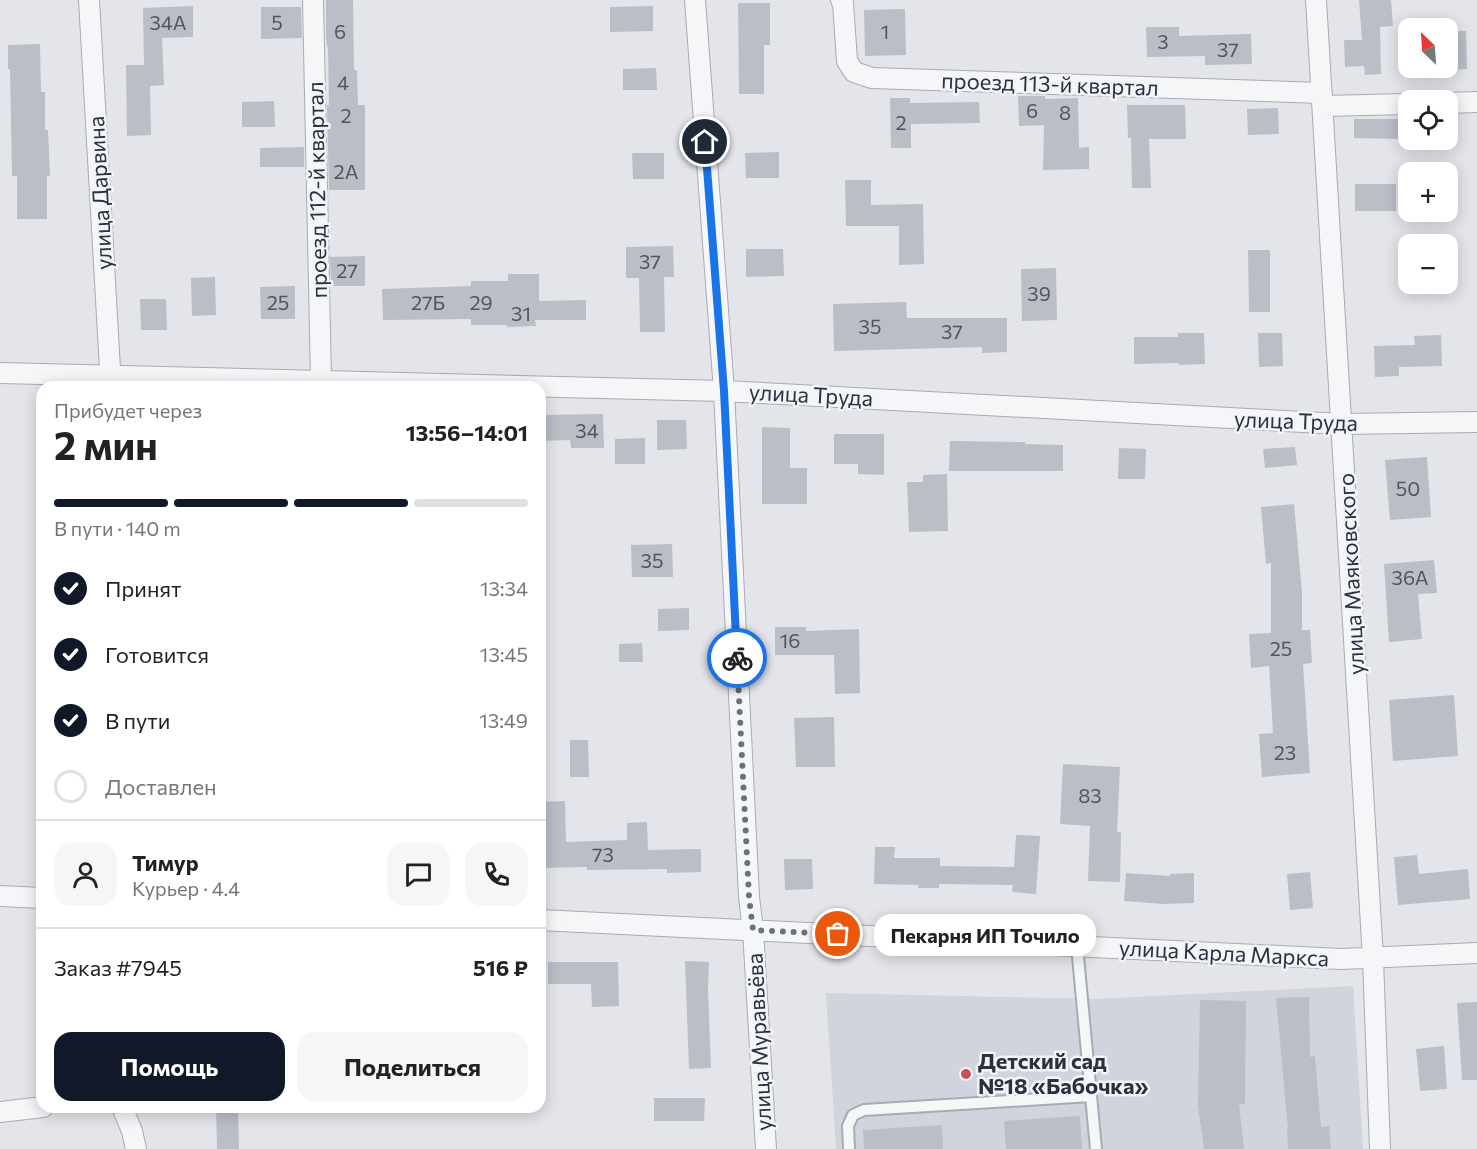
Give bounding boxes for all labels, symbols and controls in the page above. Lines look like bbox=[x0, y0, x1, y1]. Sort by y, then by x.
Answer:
house number: 34А bbox=[149, 10, 187, 34]
house number: 5 bbox=[271, 10, 283, 34]
north arrow bbox=[1398, 18, 1458, 78]
map controls bbox=[1398, 18, 1458, 294]
house number: 6 bbox=[334, 19, 346, 43]
house number: 1 bbox=[881, 19, 889, 43]
house number: 3 bbox=[1157, 29, 1169, 53]
house number: 37 bbox=[1217, 37, 1239, 61]
street label: проезд 113-й квартал bbox=[941, 66, 1159, 101]
house number: 4 bbox=[337, 70, 349, 94]
street label: проезд 112-й квартал bbox=[301, 81, 332, 299]
button: locate bbox=[1398, 90, 1458, 150]
house number: 6 bbox=[1026, 98, 1038, 122]
house number: 8 bbox=[1059, 100, 1071, 124]
house number: 2 bbox=[340, 103, 352, 127]
house number: 2 bbox=[895, 110, 907, 134]
street label: улица Дарвина bbox=[82, 115, 117, 271]
pin bbox=[679, 116, 730, 167]
icon: home bbox=[688, 125, 721, 158]
house number: 2А bbox=[334, 159, 359, 183]
button: + bbox=[1398, 162, 1458, 222]
button: − bbox=[1398, 234, 1458, 294]
house number: 37 bbox=[639, 249, 661, 273]
house number: 27 bbox=[336, 258, 358, 282]
house number: 39 bbox=[1027, 281, 1051, 305]
house number: 25 bbox=[267, 290, 289, 314]
house number: 27Б bbox=[411, 290, 445, 314]
house number: 29 bbox=[469, 290, 493, 314]
house number: 31 bbox=[511, 301, 531, 325]
house number: 35 bbox=[859, 314, 881, 338]
house number: 37 bbox=[941, 319, 963, 343]
street label: улица Труда bbox=[748, 378, 874, 411]
text: Прибудет через bbox=[54, 398, 202, 422]
street label: улица Труда bbox=[1233, 405, 1359, 436]
house number: 34 bbox=[575, 418, 599, 442]
text: 13:56–14:01 bbox=[406, 419, 528, 446]
text: 2 мин bbox=[54, 420, 158, 468]
street label: улица Маяковского bbox=[1332, 472, 1369, 676]
house number: 50 bbox=[1396, 476, 1420, 500]
text: В пути · 140 m bbox=[54, 516, 181, 540]
house number: 35 bbox=[641, 548, 663, 572]
house number: 36А bbox=[1392, 565, 1429, 589]
icon: check bbox=[54, 572, 87, 605]
text: Принят bbox=[105, 575, 181, 602]
text: 13:34 bbox=[480, 576, 528, 600]
courier bbox=[707, 628, 767, 688]
house number: 16 bbox=[780, 628, 800, 652]
house number: 25 bbox=[1270, 636, 1292, 660]
icon: check bbox=[54, 638, 87, 671]
text: Готовится bbox=[105, 641, 209, 668]
text: 13:45 bbox=[480, 642, 528, 666]
icon: bike bbox=[721, 642, 754, 675]
icon: check bbox=[54, 704, 87, 737]
text: В пути bbox=[105, 707, 170, 734]
text: 13:49 bbox=[479, 708, 528, 732]
house number: 23 bbox=[1274, 740, 1296, 764]
text: Доставлен bbox=[105, 773, 217, 800]
house number: 83 bbox=[1078, 783, 1102, 807]
house number: 73 bbox=[592, 842, 614, 866]
button: person bbox=[54, 843, 117, 906]
button: chat bbox=[387, 843, 450, 906]
button: phone bbox=[465, 843, 528, 906]
text: Тимур bbox=[132, 849, 199, 876]
text: Курьер · 4.4 bbox=[132, 876, 240, 900]
pin bbox=[812, 908, 863, 959]
callout: Пекарня ИП Точило bbox=[874, 913, 1096, 955]
icon: bag bbox=[821, 917, 854, 950]
text: Пекарня ИП Точило bbox=[890, 923, 1080, 947]
street label: улица Карла Маркса bbox=[1118, 934, 1330, 971]
street label: улица Муравьёва bbox=[740, 952, 777, 1132]
text: Заказ #7945 bbox=[54, 954, 182, 981]
text: 516 ₽ bbox=[473, 954, 528, 981]
button: Помощь bbox=[54, 1032, 285, 1101]
button: Поделиться bbox=[297, 1032, 528, 1101]
place label: Детский сад №18 «Бабочка» bbox=[978, 1047, 1149, 1099]
marker: Детский сад №18 «Бабочка» bbox=[959, 1067, 973, 1081]

